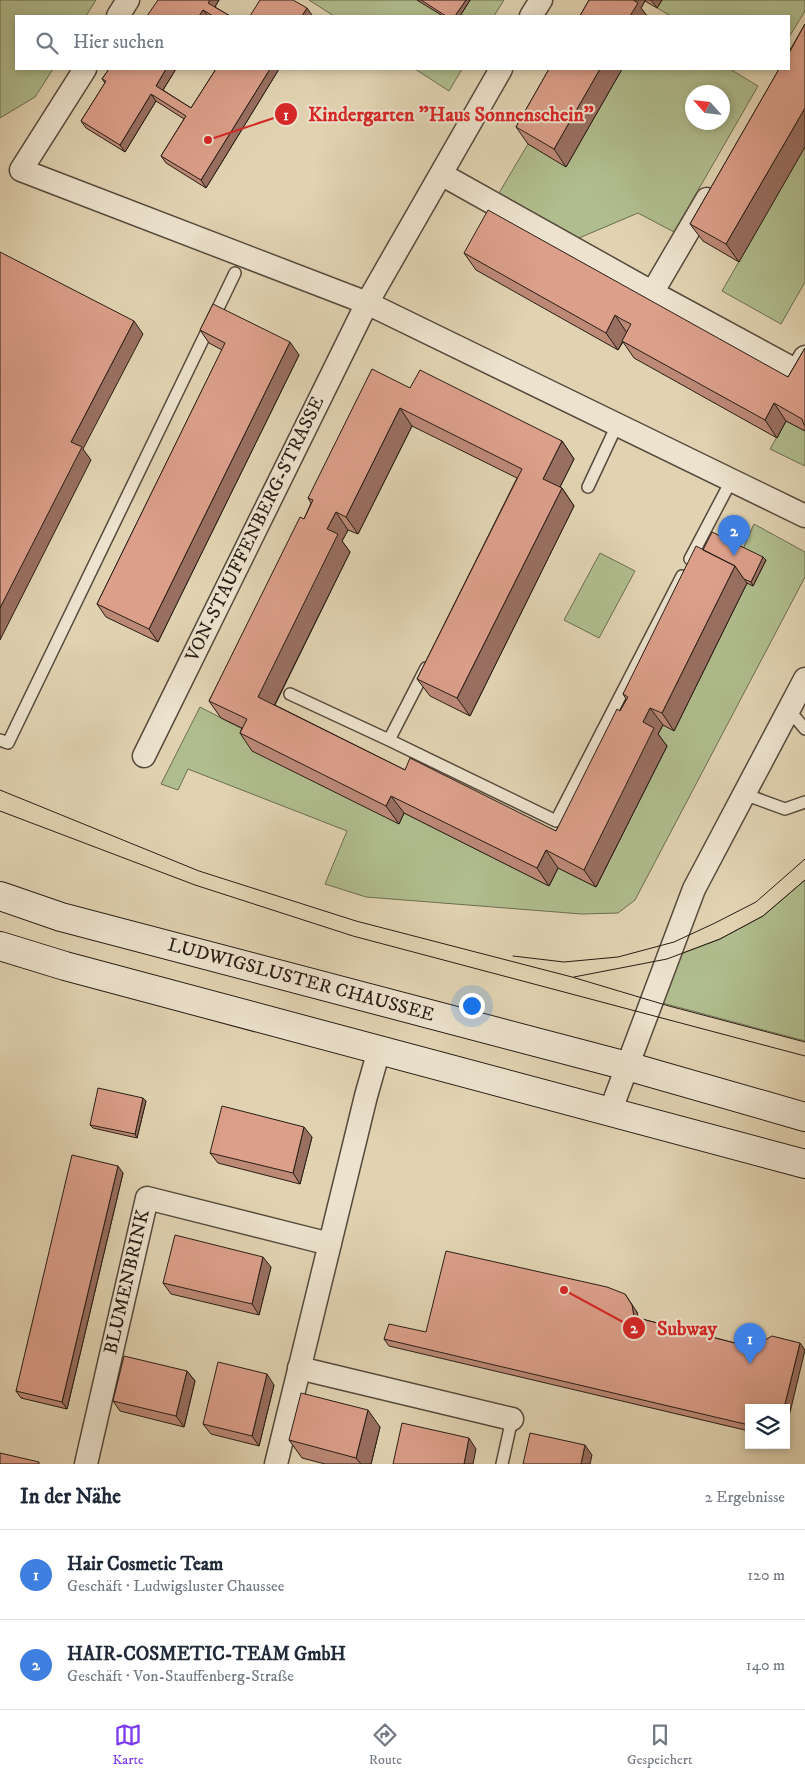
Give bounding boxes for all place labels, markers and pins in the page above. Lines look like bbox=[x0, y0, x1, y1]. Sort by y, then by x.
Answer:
callout: Kindergarten "Haus Sonnenschein" bbox=[273, 97, 603, 132]
pin: 2 bbox=[718, 515, 750, 556]
callout: Subway bbox=[622, 1310, 727, 1345]
pin: 1 bbox=[734, 1323, 766, 1364]

